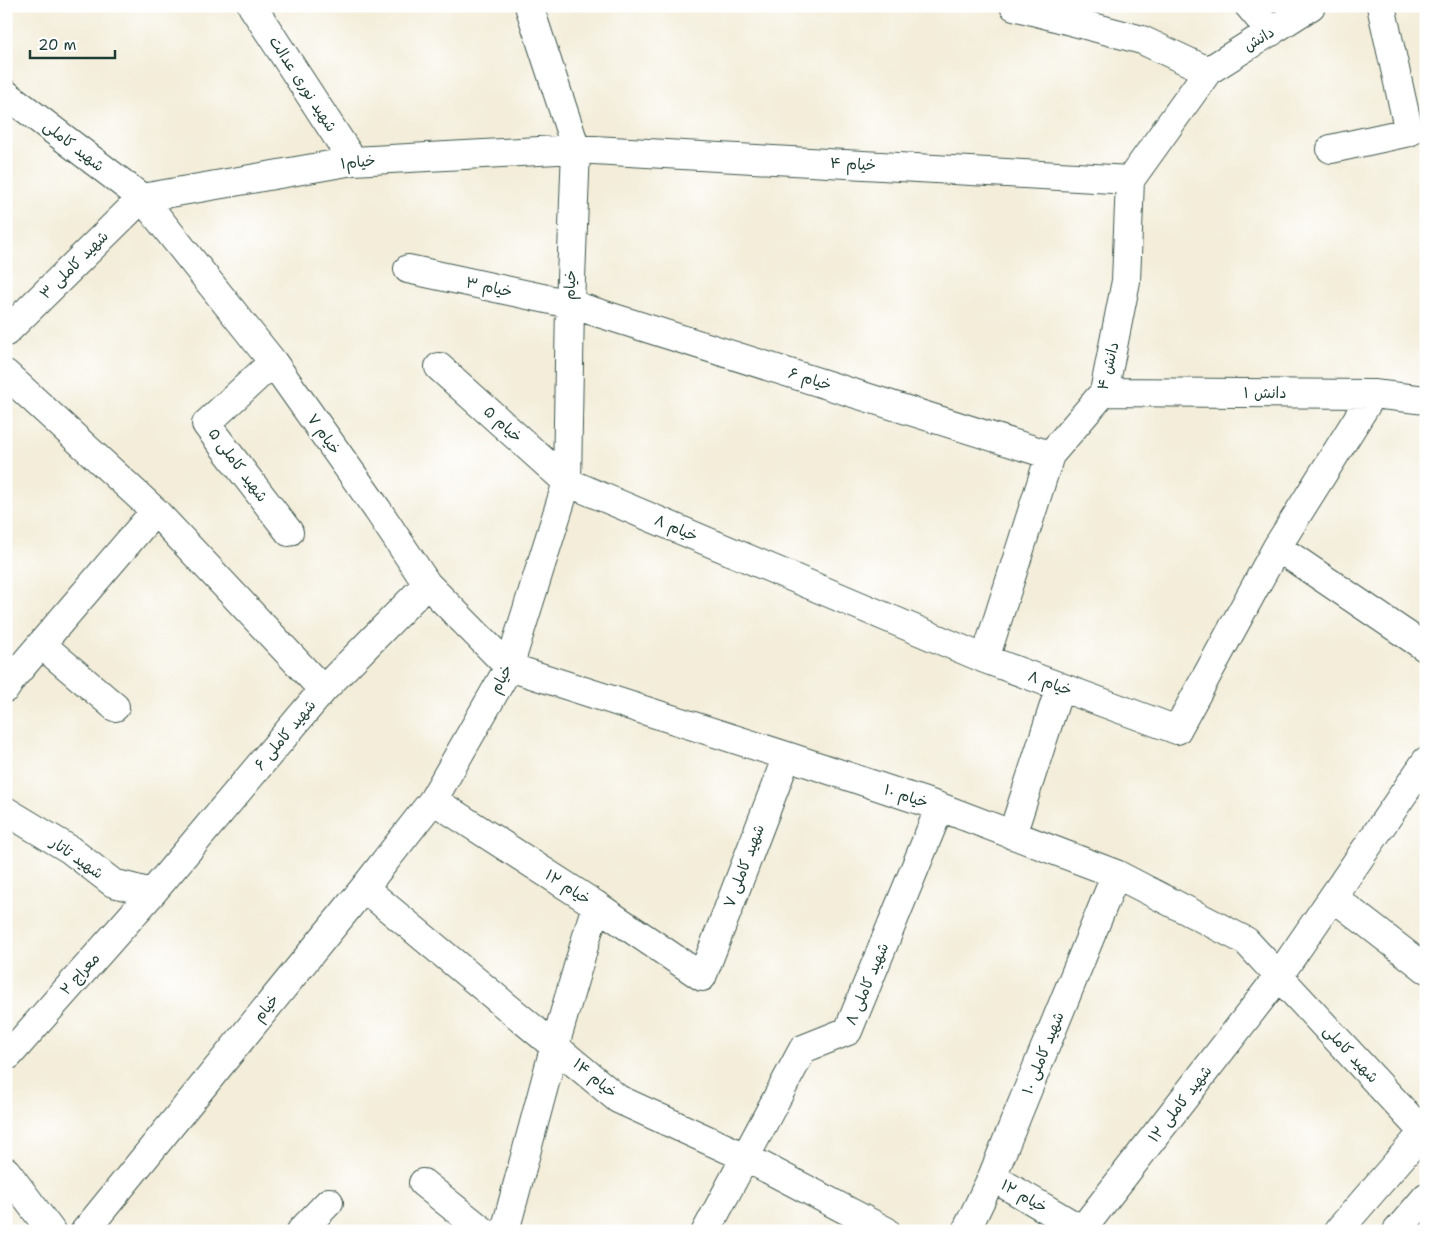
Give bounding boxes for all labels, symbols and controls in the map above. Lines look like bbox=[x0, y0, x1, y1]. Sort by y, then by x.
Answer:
street label: دانش bbox=[1240, 22, 1278, 56]
scale bar bbox=[30, 28, 115, 60]
street label: شهید نوری عدالت bbox=[265, 32, 341, 136]
text: 20 m bbox=[38, 35, 77, 55]
street label: شهید کاملی bbox=[40, 116, 108, 176]
street label: خیام۱ bbox=[339, 150, 377, 175]
street label: خیام ۴ bbox=[829, 153, 877, 176]
street label: شهید کاملی ۳ bbox=[35, 226, 113, 304]
street label: خیام bbox=[559, 270, 582, 300]
street label: خیام ۳ bbox=[464, 272, 514, 303]
street label: دانش ۴ bbox=[1092, 340, 1124, 392]
street label: خیام ۶ bbox=[786, 363, 834, 396]
street label: دانش ۱ bbox=[1243, 383, 1287, 403]
street label: خیام ۵ bbox=[479, 401, 527, 447]
street label: خیام ۷ bbox=[302, 410, 345, 459]
street label: شهید کاملی ۵ bbox=[204, 424, 272, 506]
street label: خیام ۸ bbox=[651, 510, 701, 547]
street label: خیام bbox=[485, 661, 518, 697]
street label: خیام ۸ bbox=[1025, 666, 1075, 701]
street label: شهید کاملی ۶ bbox=[250, 696, 320, 774]
street label: خیام ۱۰ bbox=[881, 780, 931, 813]
street label: شهید کاملی ۷ bbox=[719, 822, 769, 910]
street label: شهید تاتار bbox=[46, 832, 107, 883]
street label: خیام ۱۲ bbox=[541, 865, 595, 910]
street label: شهید کاملی ۸ bbox=[841, 940, 893, 1028]
street label: معراج ۲ bbox=[56, 949, 104, 999]
street label: خیام bbox=[249, 990, 284, 1026]
street label: شهید کاملی ۱۰ bbox=[1017, 1009, 1069, 1097]
street label: شهید کاملی bbox=[1319, 1021, 1383, 1087]
street label: خیام ۱۴ bbox=[568, 1054, 621, 1103]
street label: شهید کاملی ۱۲ bbox=[1144, 1061, 1216, 1147]
street label: خیام ۱۲ bbox=[997, 1175, 1051, 1218]

